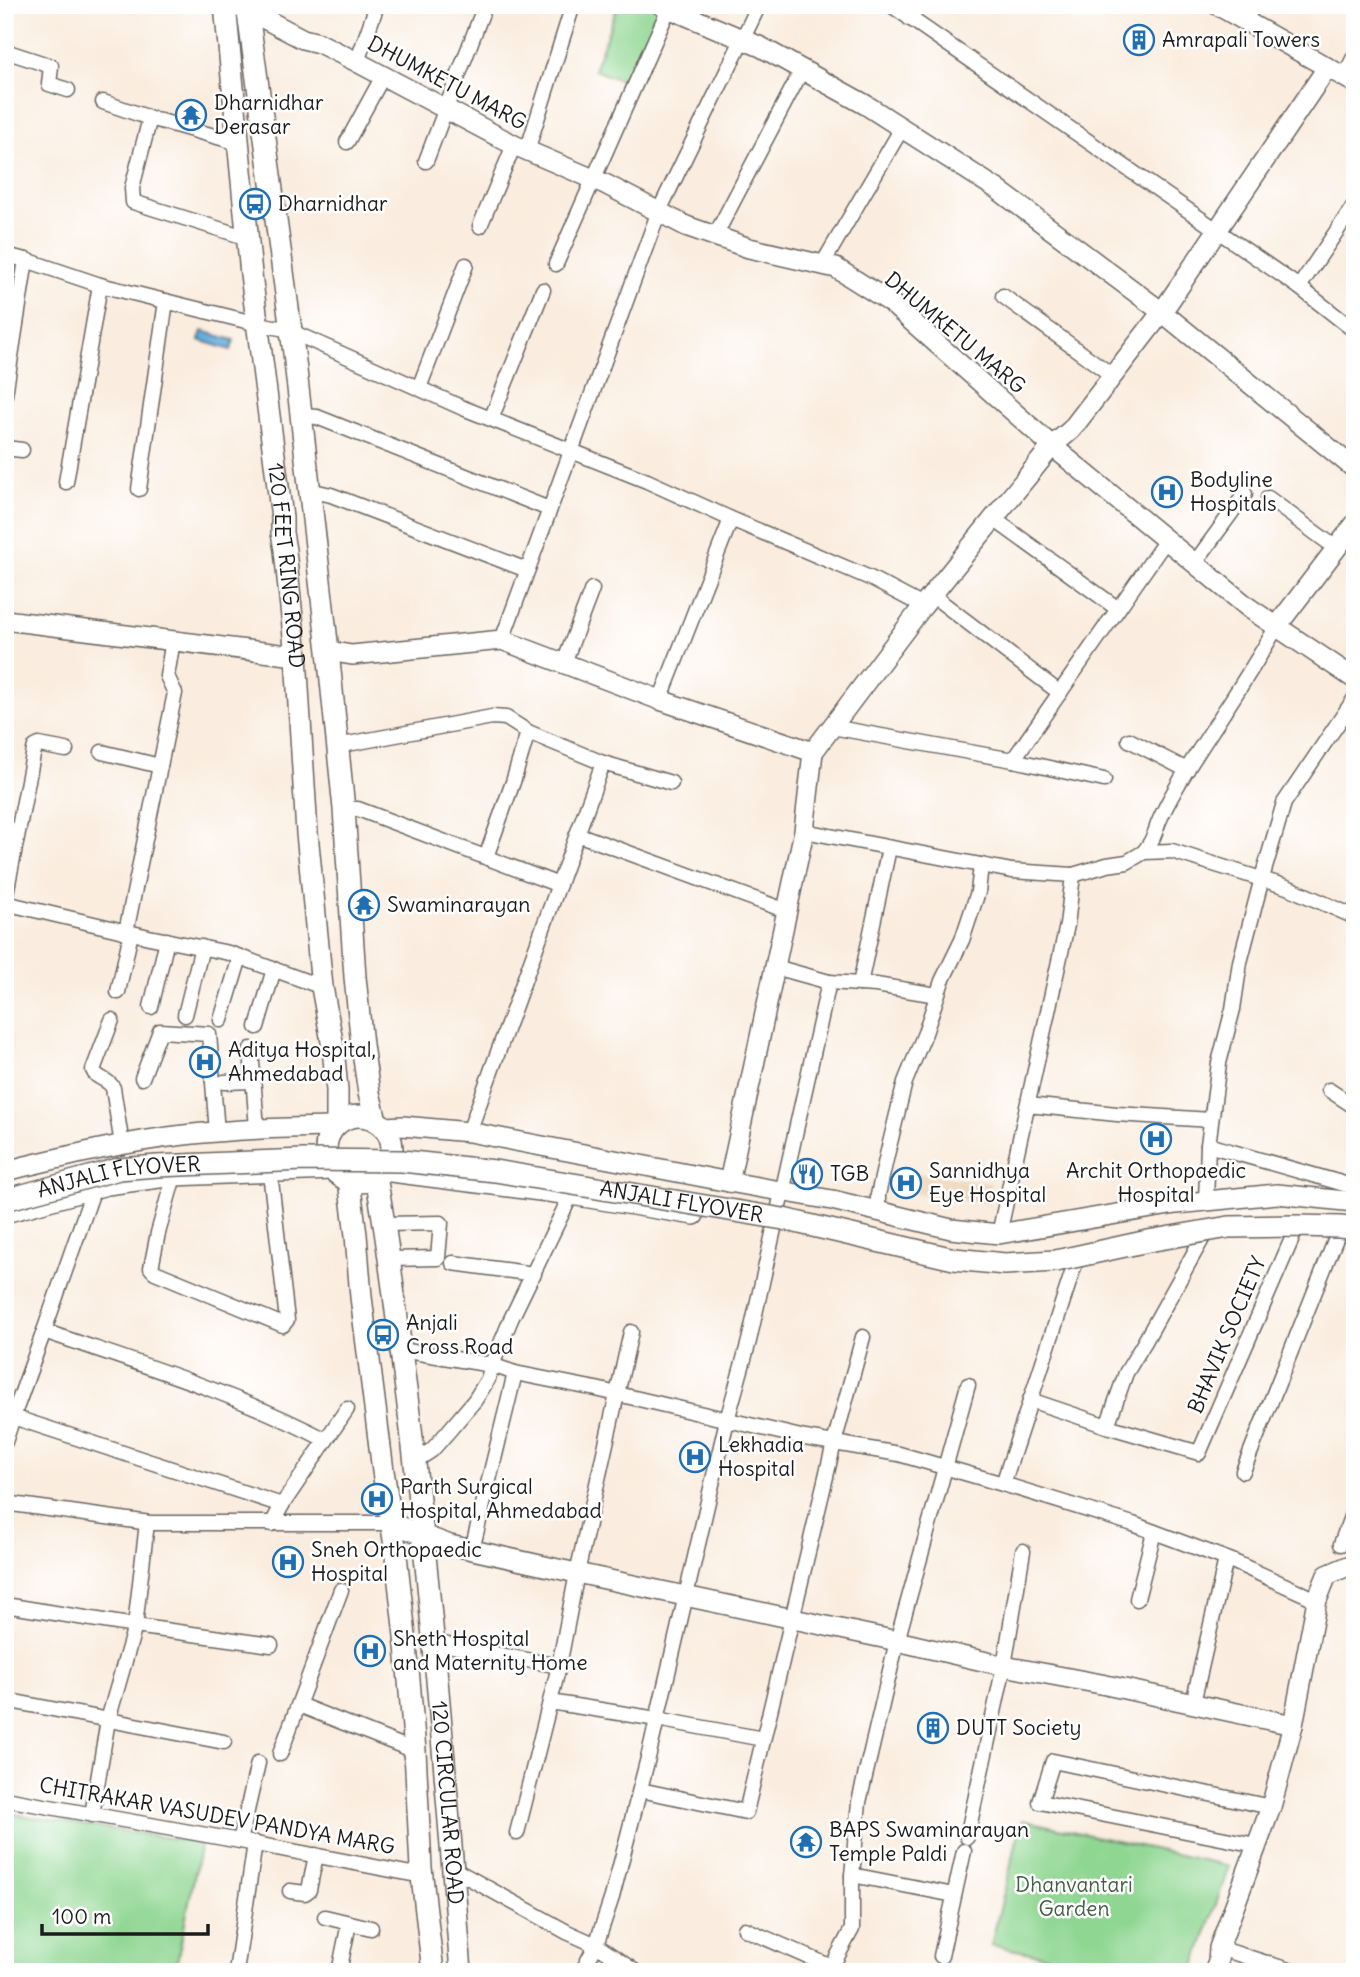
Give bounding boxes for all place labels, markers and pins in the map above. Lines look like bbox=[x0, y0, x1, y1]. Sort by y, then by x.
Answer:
building icon: Amrapali Towers bbox=[1122, 23, 1156, 57]
place label: Amrapali Towers bbox=[1162, 26, 1320, 53]
place label: Dharnidhar Derasar bbox=[214, 89, 324, 140]
temple icon: Dharnidhar Derasar bbox=[174, 98, 208, 132]
bus stop icon: Dharnidhar bbox=[238, 187, 272, 221]
place label: Dharnidhar bbox=[278, 190, 388, 217]
place label: Bodyline Hospitals bbox=[1190, 466, 1276, 517]
hospital icon: Bodyline Hospitals bbox=[1150, 475, 1184, 509]
temple icon: Swaminarayan bbox=[347, 888, 381, 922]
place label: Swaminarayan bbox=[387, 891, 531, 918]
place label: Aditya Hospital, Ahmedabad bbox=[228, 1036, 376, 1087]
hospital icon: Aditya Hospital, Ahmedabad bbox=[188, 1045, 222, 1079]
hospital icon: Archit Orthopaedic Hospital bbox=[1139, 1122, 1173, 1156]
restaurant icon: TGB bbox=[790, 1157, 824, 1191]
place label: Sannidhya Eye Hospital bbox=[929, 1157, 1046, 1208]
place label: Archit Orthopaedic Hospital bbox=[1066, 1157, 1246, 1208]
place label: TGB bbox=[830, 1160, 869, 1187]
hospital icon: Sannidhya Eye Hospital bbox=[889, 1166, 923, 1200]
place label: Anjali Cross Road bbox=[406, 1309, 513, 1360]
bus stop icon: Anjali Cross Road bbox=[366, 1318, 400, 1352]
place label: Lekhadia Hospital bbox=[718, 1431, 804, 1482]
hospital icon: Lekhadia Hospital bbox=[678, 1440, 712, 1474]
place label: Parth Surgical Hospital, Ahmedabad bbox=[400, 1473, 602, 1524]
hospital icon: Parth Surgical Hospital, Ahmedabad bbox=[360, 1482, 394, 1516]
place label: Sneh Orthopaedic Hospital bbox=[311, 1536, 482, 1587]
hospital icon: Sneh Orthopaedic Hospital bbox=[271, 1545, 305, 1579]
place label: Sheth Hospital and Maternity Home bbox=[393, 1625, 588, 1676]
hospital icon: Sheth Hospital and Maternity Home bbox=[353, 1634, 387, 1668]
building icon: DUTT Society bbox=[916, 1711, 950, 1745]
place label: DUTT Society bbox=[956, 1714, 1081, 1741]
place label: BAPS Swaminarayan Temple Paldi bbox=[829, 1816, 1029, 1867]
temple icon: BAPS Swaminarayan Temple Paldi bbox=[789, 1825, 823, 1859]

